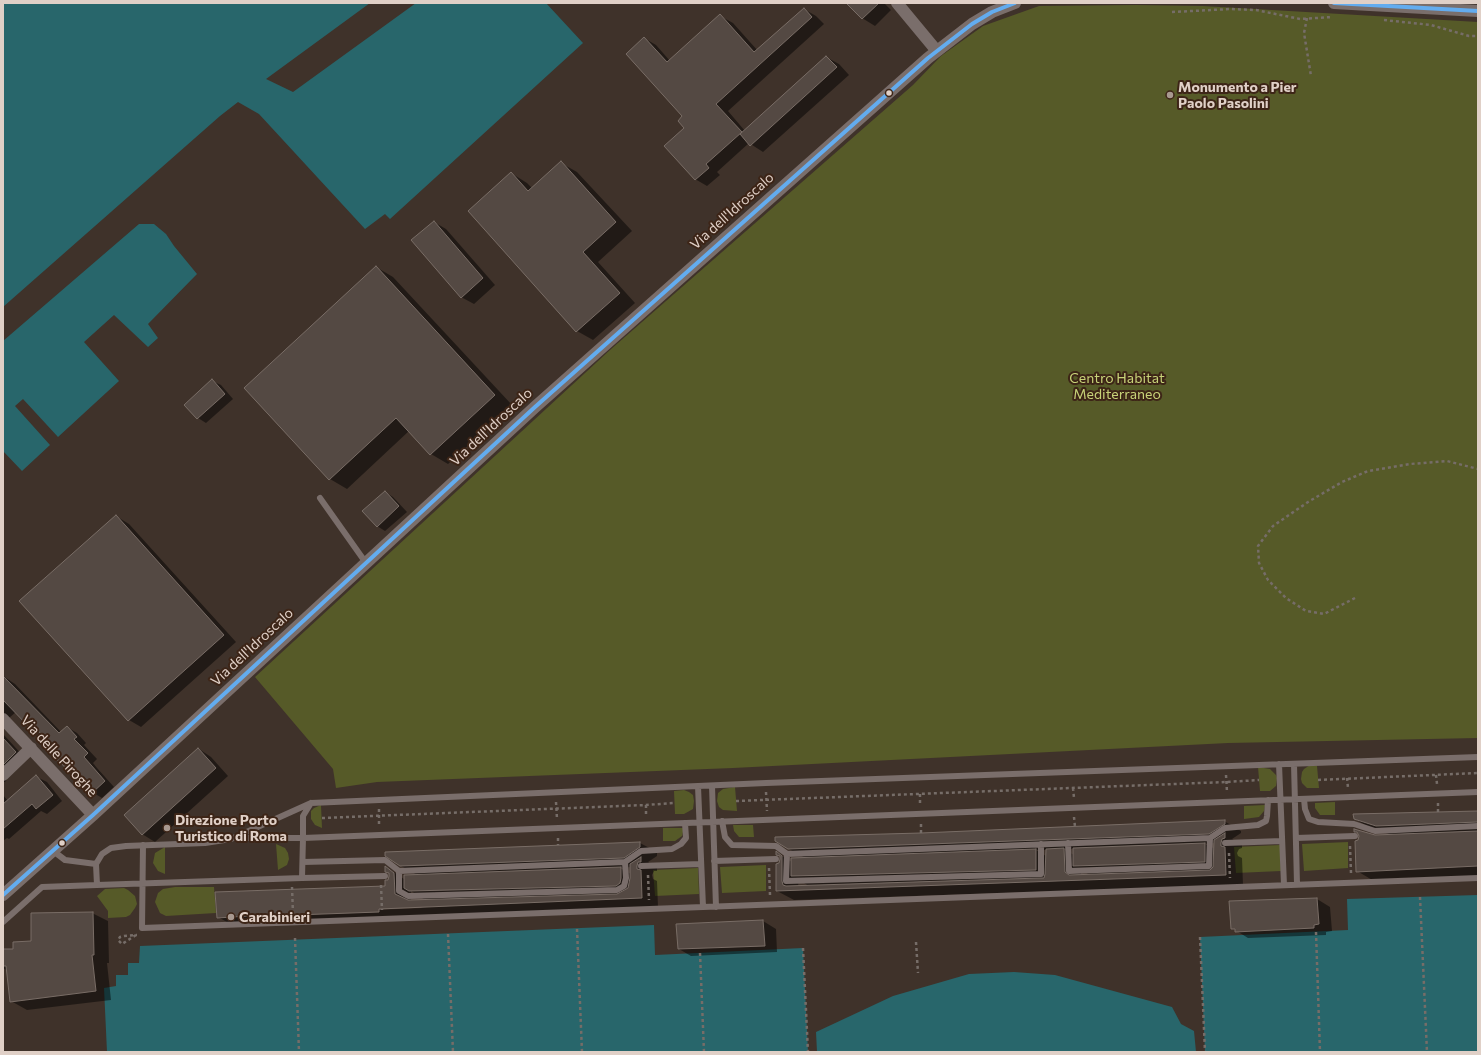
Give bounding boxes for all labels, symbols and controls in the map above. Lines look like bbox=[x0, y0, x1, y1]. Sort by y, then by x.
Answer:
place label: Monumento a Pier Paolo Pasolini bbox=[1178, 79, 1297, 112]
unlabelled marker bbox=[884, 88, 894, 98]
marker: Monumento a Pier Paolo Pasolini bbox=[1165, 90, 1175, 100]
street label: Via dell'Idroscalo bbox=[687, 169, 777, 253]
park label: Centro Habitat Mediterraneo bbox=[1069, 370, 1165, 402]
street label: Via dell'Idroscalo bbox=[446, 384, 536, 470]
street label: Via dell'Idroscalo bbox=[207, 604, 297, 690]
street label: Via delle Piroghe bbox=[17, 712, 101, 800]
place label: Direzione Porto Turistico di Roma bbox=[175, 812, 287, 844]
marker: Direzione Porto Turistico di Roma bbox=[162, 823, 172, 833]
unlabelled marker bbox=[57, 838, 67, 848]
place label: Carabinieri bbox=[239, 909, 310, 925]
marker: Carabinieri bbox=[226, 912, 236, 922]

